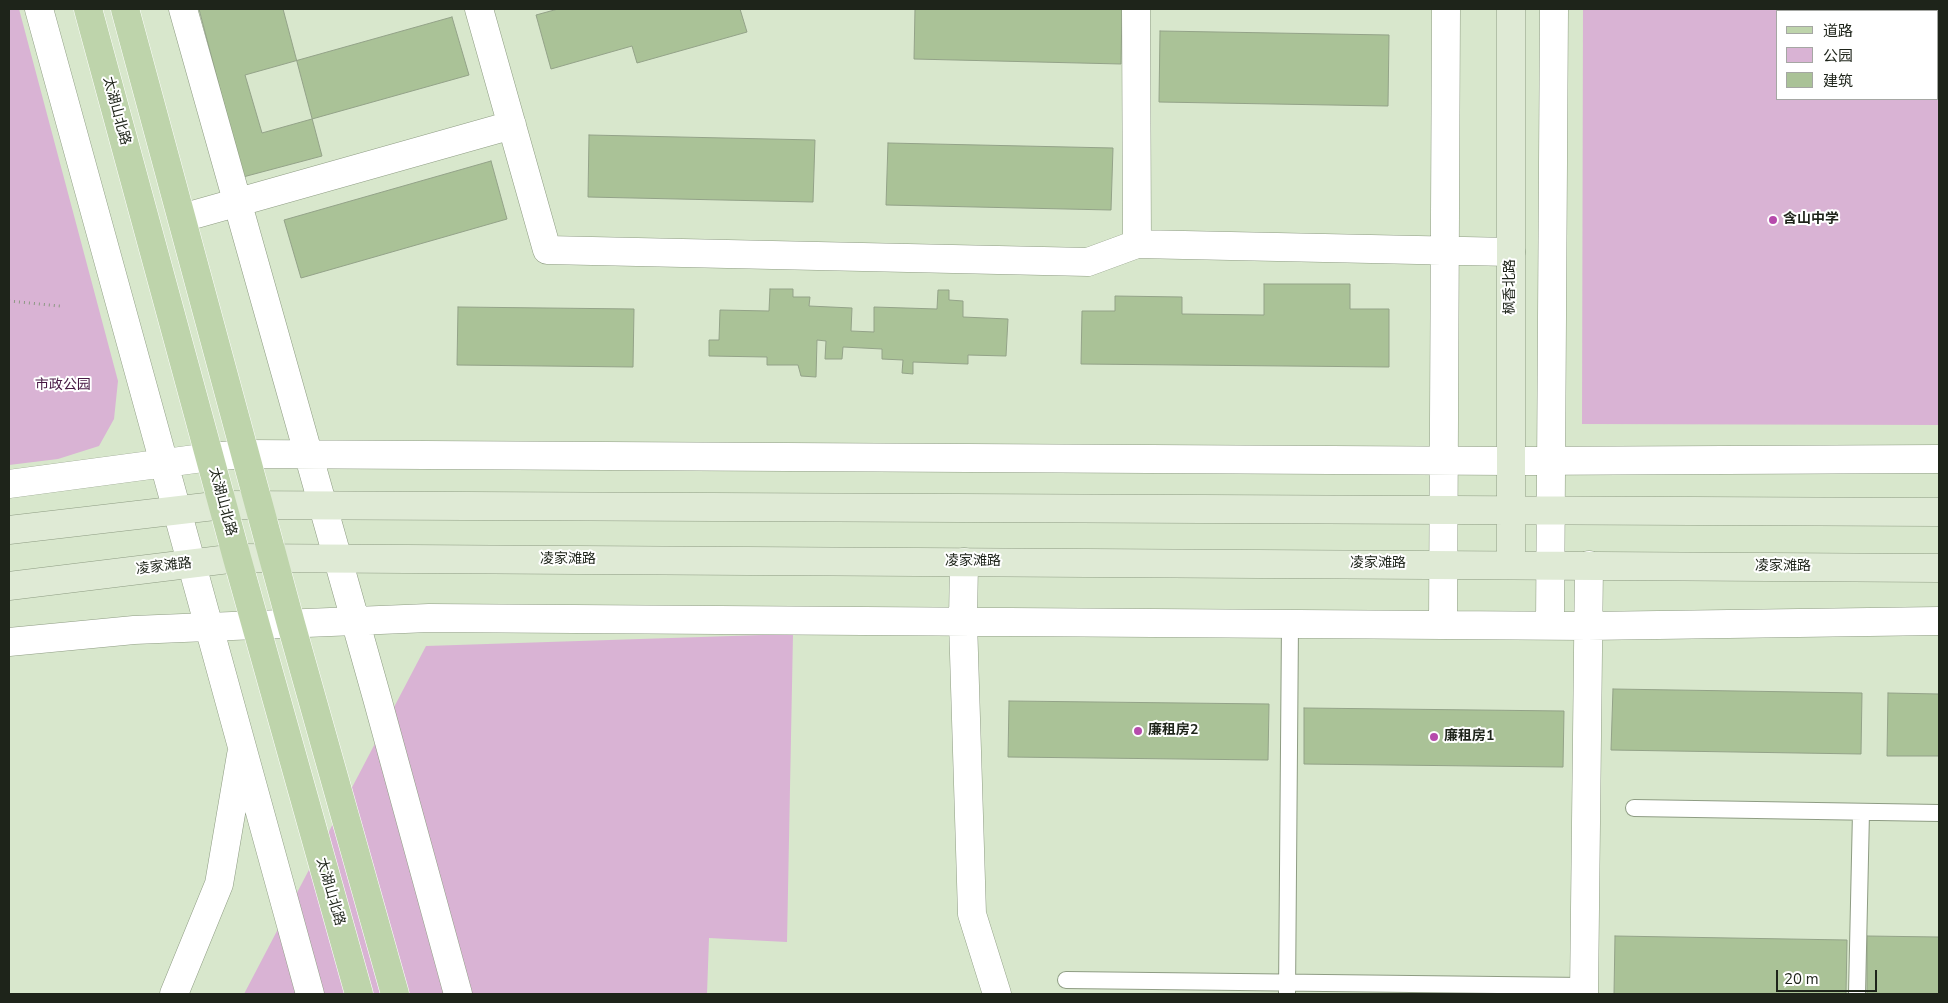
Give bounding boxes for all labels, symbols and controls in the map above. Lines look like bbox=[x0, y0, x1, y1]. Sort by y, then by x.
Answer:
legend bbox=[1776, 10, 1938, 100]
text: 道路 bbox=[1823, 21, 1853, 41]
text: 公园 bbox=[1823, 46, 1853, 66]
text: 建筑 bbox=[1823, 71, 1853, 91]
street label: 太湖山北路 bbox=[99, 75, 133, 147]
place label: 含山中学 bbox=[1783, 212, 1839, 228]
marker: 含山中学 bbox=[1767, 214, 1779, 226]
street label: 枫香北路 bbox=[1503, 259, 1519, 315]
park label: 市政公园 bbox=[35, 378, 91, 394]
street label: 太湖山北路 bbox=[205, 466, 239, 538]
street label: 凌家滩路 bbox=[540, 552, 596, 568]
street label: 凌家滩路 bbox=[945, 554, 1001, 570]
street label: 凌家滩路 bbox=[135, 555, 193, 579]
street label: 凌家滩路 bbox=[1350, 556, 1406, 572]
street label: 凌家滩路 bbox=[1755, 559, 1811, 575]
place label: 廉租房2 bbox=[1148, 723, 1198, 739]
marker: 廉租房2 bbox=[1132, 725, 1144, 737]
place label: 廉租房1 bbox=[1444, 729, 1494, 745]
marker: 廉租房1 bbox=[1428, 731, 1440, 743]
street label: 太湖山北路 bbox=[312, 856, 348, 928]
scale bar bbox=[1778, 960, 1879, 992]
text: 20 m bbox=[1784, 969, 1819, 989]

